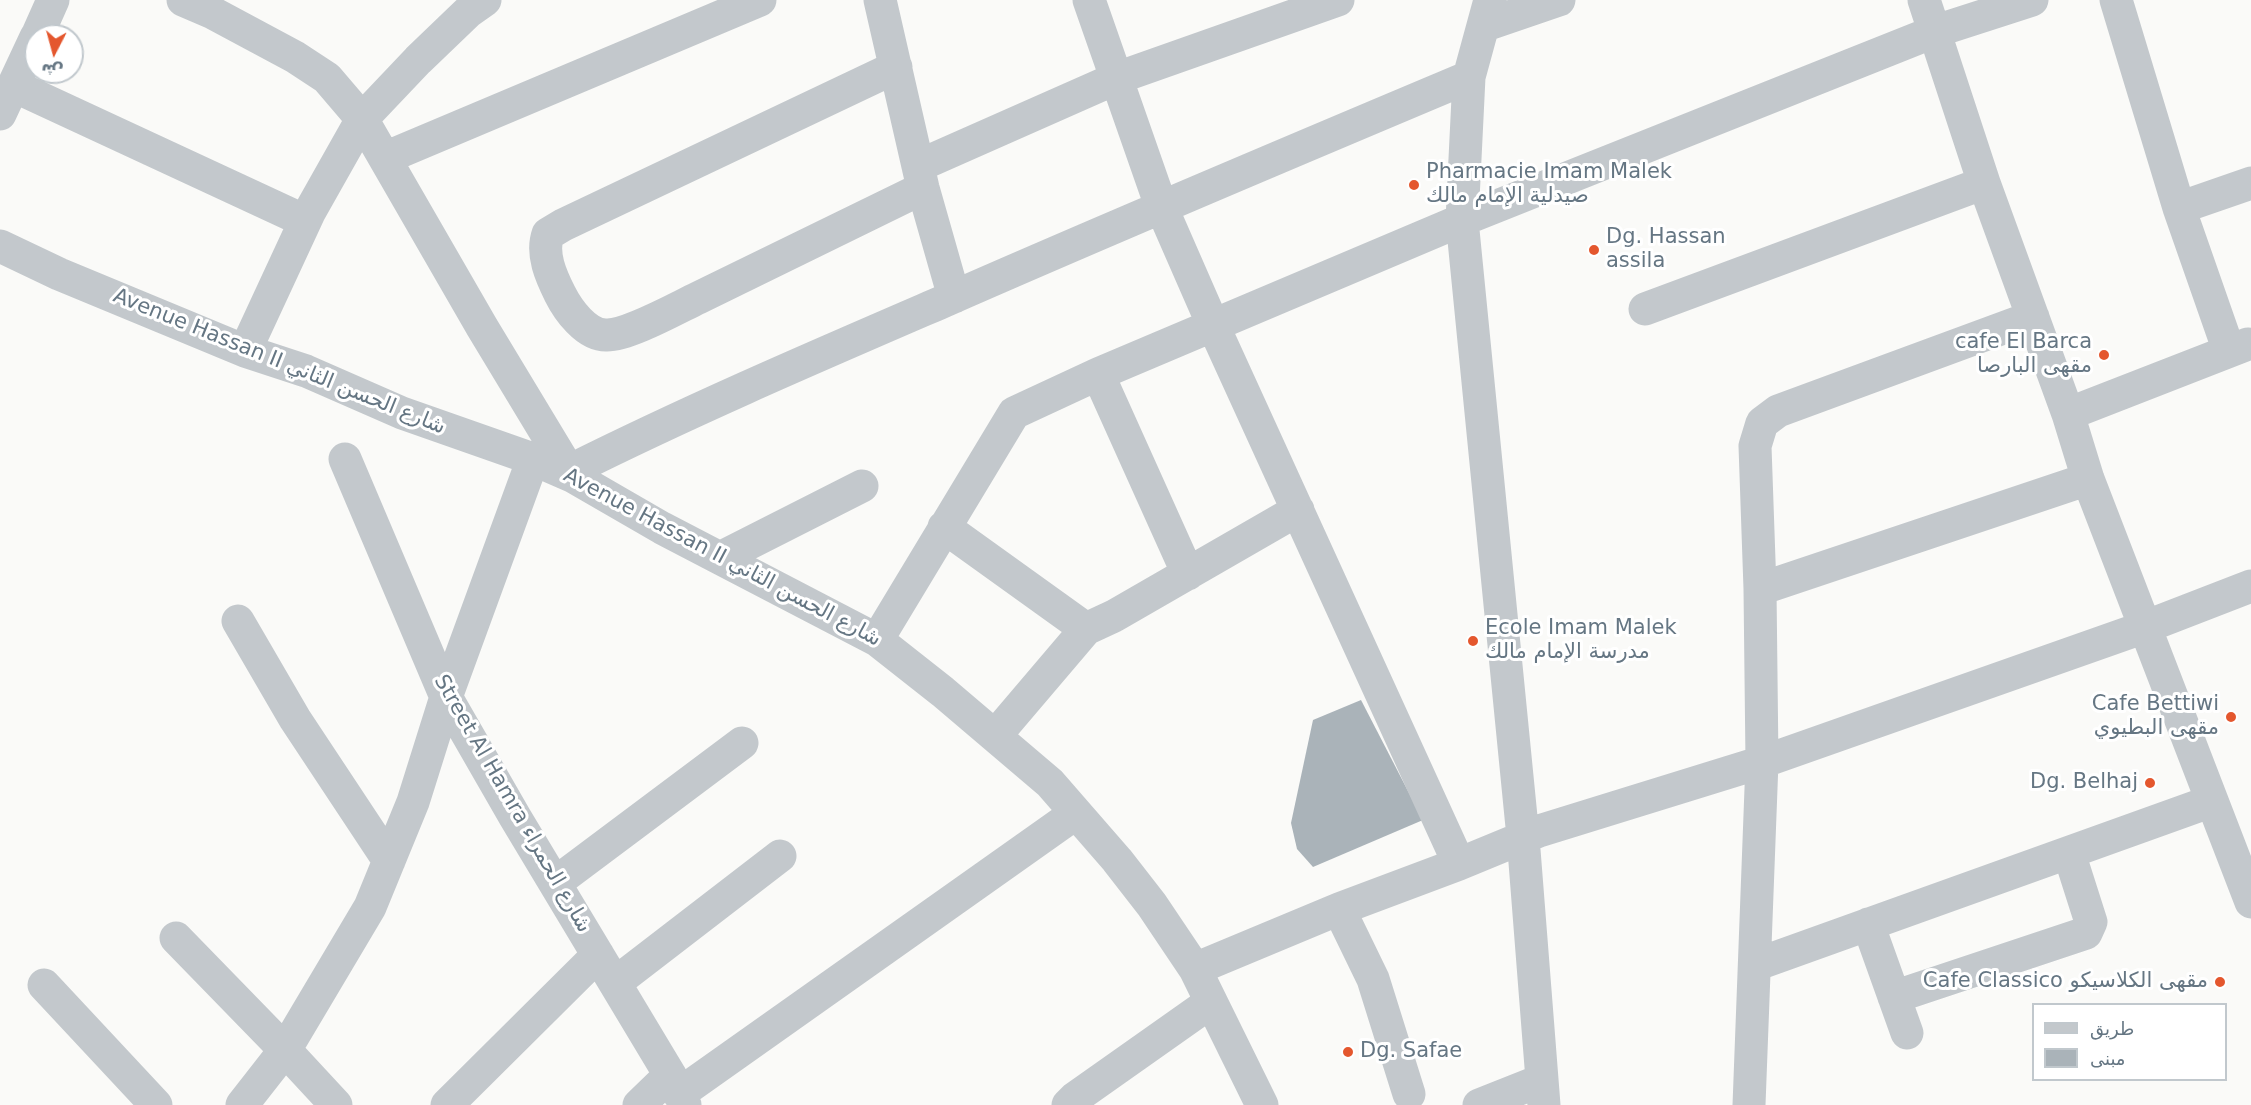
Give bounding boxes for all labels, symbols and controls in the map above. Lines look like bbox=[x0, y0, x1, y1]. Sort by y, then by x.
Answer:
north arrow bbox=[24, 24, 84, 84]
text: ش bbox=[40, 60, 64, 81]
place label: Pharmacie Imam Malek صيدلية الإمام مالك bbox=[1426, 160, 1672, 210]
marker: Pharmacie Imam Malek صيدلية الإمام مالك bbox=[1407, 178, 1421, 192]
place label: Dg. Hassan assila bbox=[1606, 225, 1726, 275]
marker: Dg. Hassan assila bbox=[1587, 243, 1601, 257]
street label: Avenue Hassan II شارع الحسن الثاني bbox=[109, 284, 449, 440]
place label: cafe El Barca مقهى البارصا bbox=[1955, 330, 2092, 380]
marker: cafe El Barca مقهى البارصا bbox=[2097, 348, 2111, 362]
street label: Avenue Hassan II شارع الحسن الثاني bbox=[559, 463, 885, 653]
place label: Ecole Imam Malek مدرسة الإمام مالك bbox=[1485, 616, 1677, 666]
marker: Ecole Imam Malek مدرسة الإمام مالك bbox=[1466, 634, 1480, 648]
street label: Street Al Hamra شارع الحمراء bbox=[428, 671, 596, 937]
place label: Cafe Bettiwi مقهى البطيوي bbox=[2092, 692, 2219, 742]
marker: Cafe Bettiwi مقهى البطيوي bbox=[2224, 710, 2238, 724]
place label: Dg. Belhaj bbox=[2030, 770, 2138, 796]
marker: Dg. Belhaj bbox=[2143, 776, 2157, 790]
place label: Cafe Classico مقهى الكلاسيكو bbox=[1923, 969, 2208, 995]
marker: Cafe Classico مقهى الكلاسيكو bbox=[2213, 975, 2227, 989]
legend bbox=[2032, 1003, 2227, 1081]
text: طريق bbox=[2090, 1018, 2134, 1039]
place label: Dg. Safae bbox=[1360, 1039, 1462, 1065]
marker: Dg. Safae bbox=[1341, 1045, 1355, 1059]
text: مبنى bbox=[2090, 1048, 2126, 1069]

